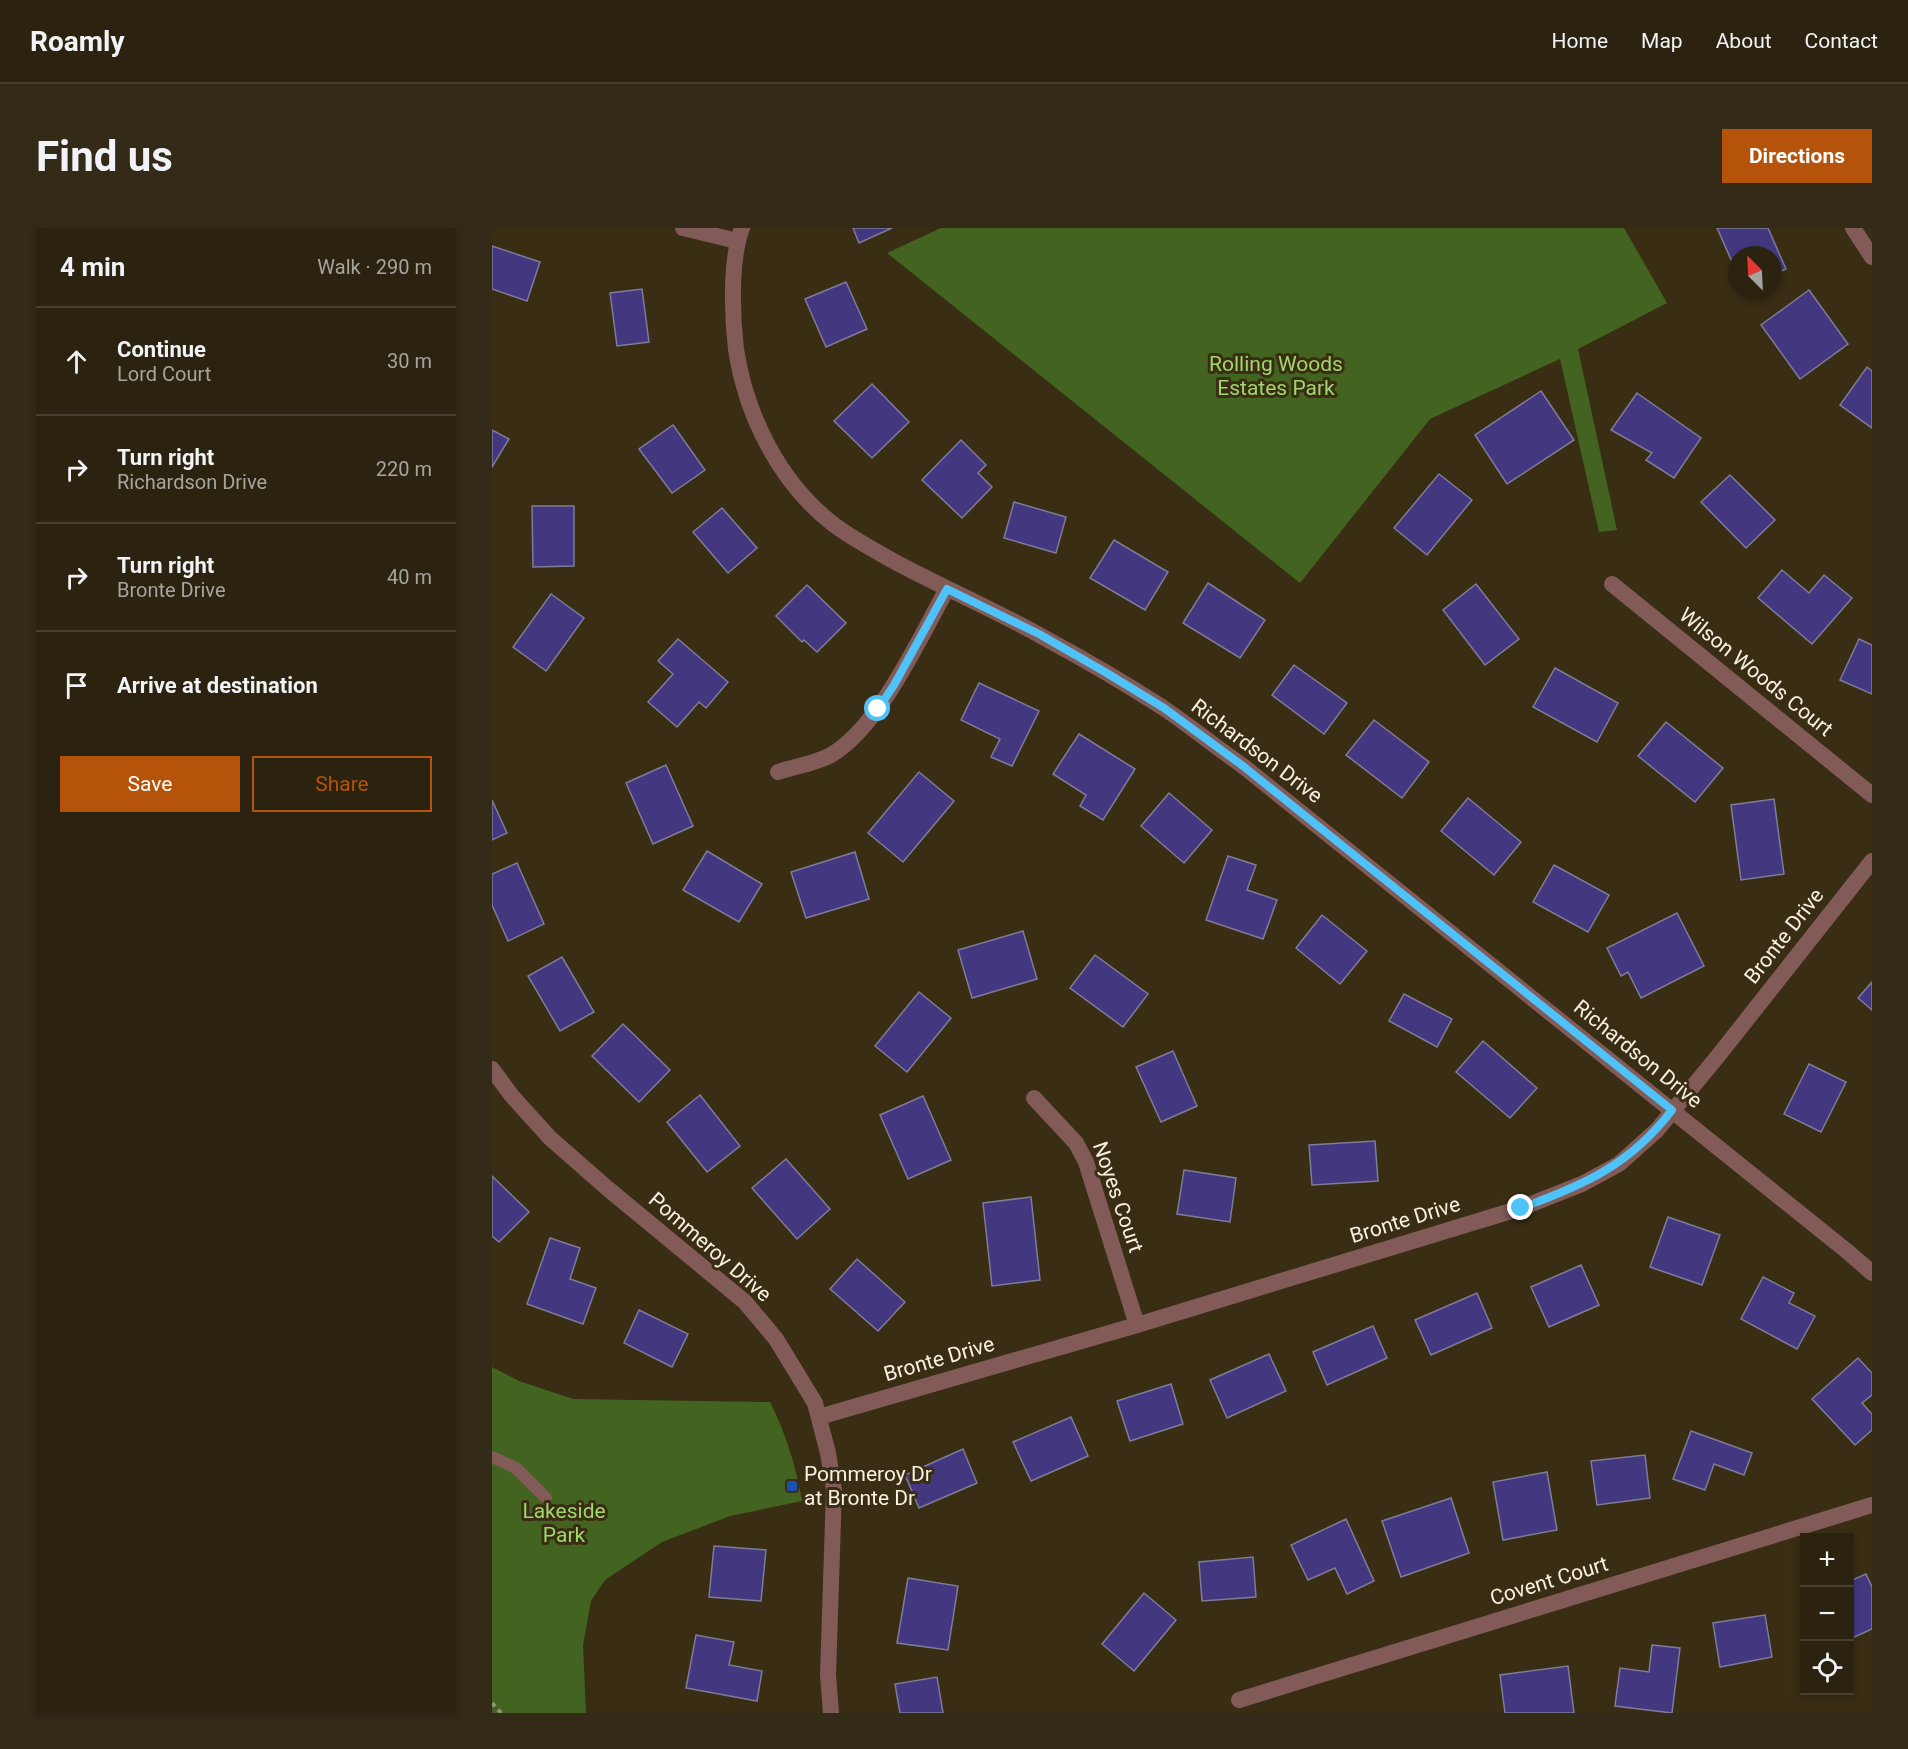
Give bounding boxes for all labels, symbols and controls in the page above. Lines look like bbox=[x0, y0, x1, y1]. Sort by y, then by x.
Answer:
text: Roamly bbox=[30, 25, 125, 58]
text: Home bbox=[1552, 29, 1608, 53]
text: Map bbox=[1641, 29, 1683, 53]
text: About bbox=[1716, 29, 1772, 53]
text: Contact bbox=[1805, 29, 1878, 53]
button: Directions bbox=[1722, 129, 1872, 183]
text: Find us bbox=[36, 132, 173, 181]
north arrow bbox=[1728, 246, 1782, 300]
text: 4 min bbox=[60, 252, 125, 282]
text: Walk · 290 m bbox=[317, 255, 432, 279]
text: Continue bbox=[117, 337, 206, 362]
icon: ahead bbox=[60, 345, 93, 378]
text: 30 m bbox=[387, 349, 432, 373]
park label: Rolling Woods Estates Park bbox=[1209, 352, 1343, 400]
text: Lord Court bbox=[117, 362, 211, 386]
text: Turn right bbox=[117, 445, 214, 470]
icon: right bbox=[60, 453, 93, 486]
text: 220 m bbox=[376, 457, 432, 481]
text: Richardson Drive bbox=[117, 470, 267, 494]
text: Turn right bbox=[117, 553, 214, 578]
icon: right bbox=[60, 561, 93, 594]
text: 40 m bbox=[387, 565, 432, 589]
text: Bronte Drive bbox=[117, 578, 226, 602]
street label: Wilson Woods Court bbox=[1674, 603, 1838, 741]
icon: arrive bbox=[60, 669, 93, 702]
text: Arrive at destination bbox=[117, 673, 318, 698]
street label: Richardson Drive bbox=[1187, 694, 1327, 808]
route start bbox=[864, 695, 890, 721]
button: Save bbox=[60, 756, 240, 812]
button: Share bbox=[252, 756, 432, 812]
street label: Bronte Drive bbox=[1739, 884, 1829, 988]
street label: Richardson Drive bbox=[1569, 995, 1707, 1113]
street label: Noyes Court bbox=[1088, 1138, 1148, 1256]
street label: Pommeroy Drive bbox=[644, 1187, 776, 1307]
street label: Bronte Drive bbox=[1347, 1192, 1463, 1248]
route end bbox=[1507, 1194, 1533, 1220]
street label: Bronte Drive bbox=[881, 1332, 997, 1386]
place label: Pommeroy Dr at Bronte Dr bbox=[804, 1462, 932, 1510]
marker: Pommeroy Dr at Bronte Dr bbox=[785, 1479, 799, 1493]
park label: Lakeside Park bbox=[522, 1499, 606, 1547]
map controls bbox=[1800, 1533, 1854, 1695]
button: + bbox=[1800, 1533, 1854, 1587]
street label: Covent Court bbox=[1487, 1552, 1611, 1610]
button: − bbox=[1800, 1587, 1854, 1641]
button: locate bbox=[1800, 1641, 1854, 1695]

